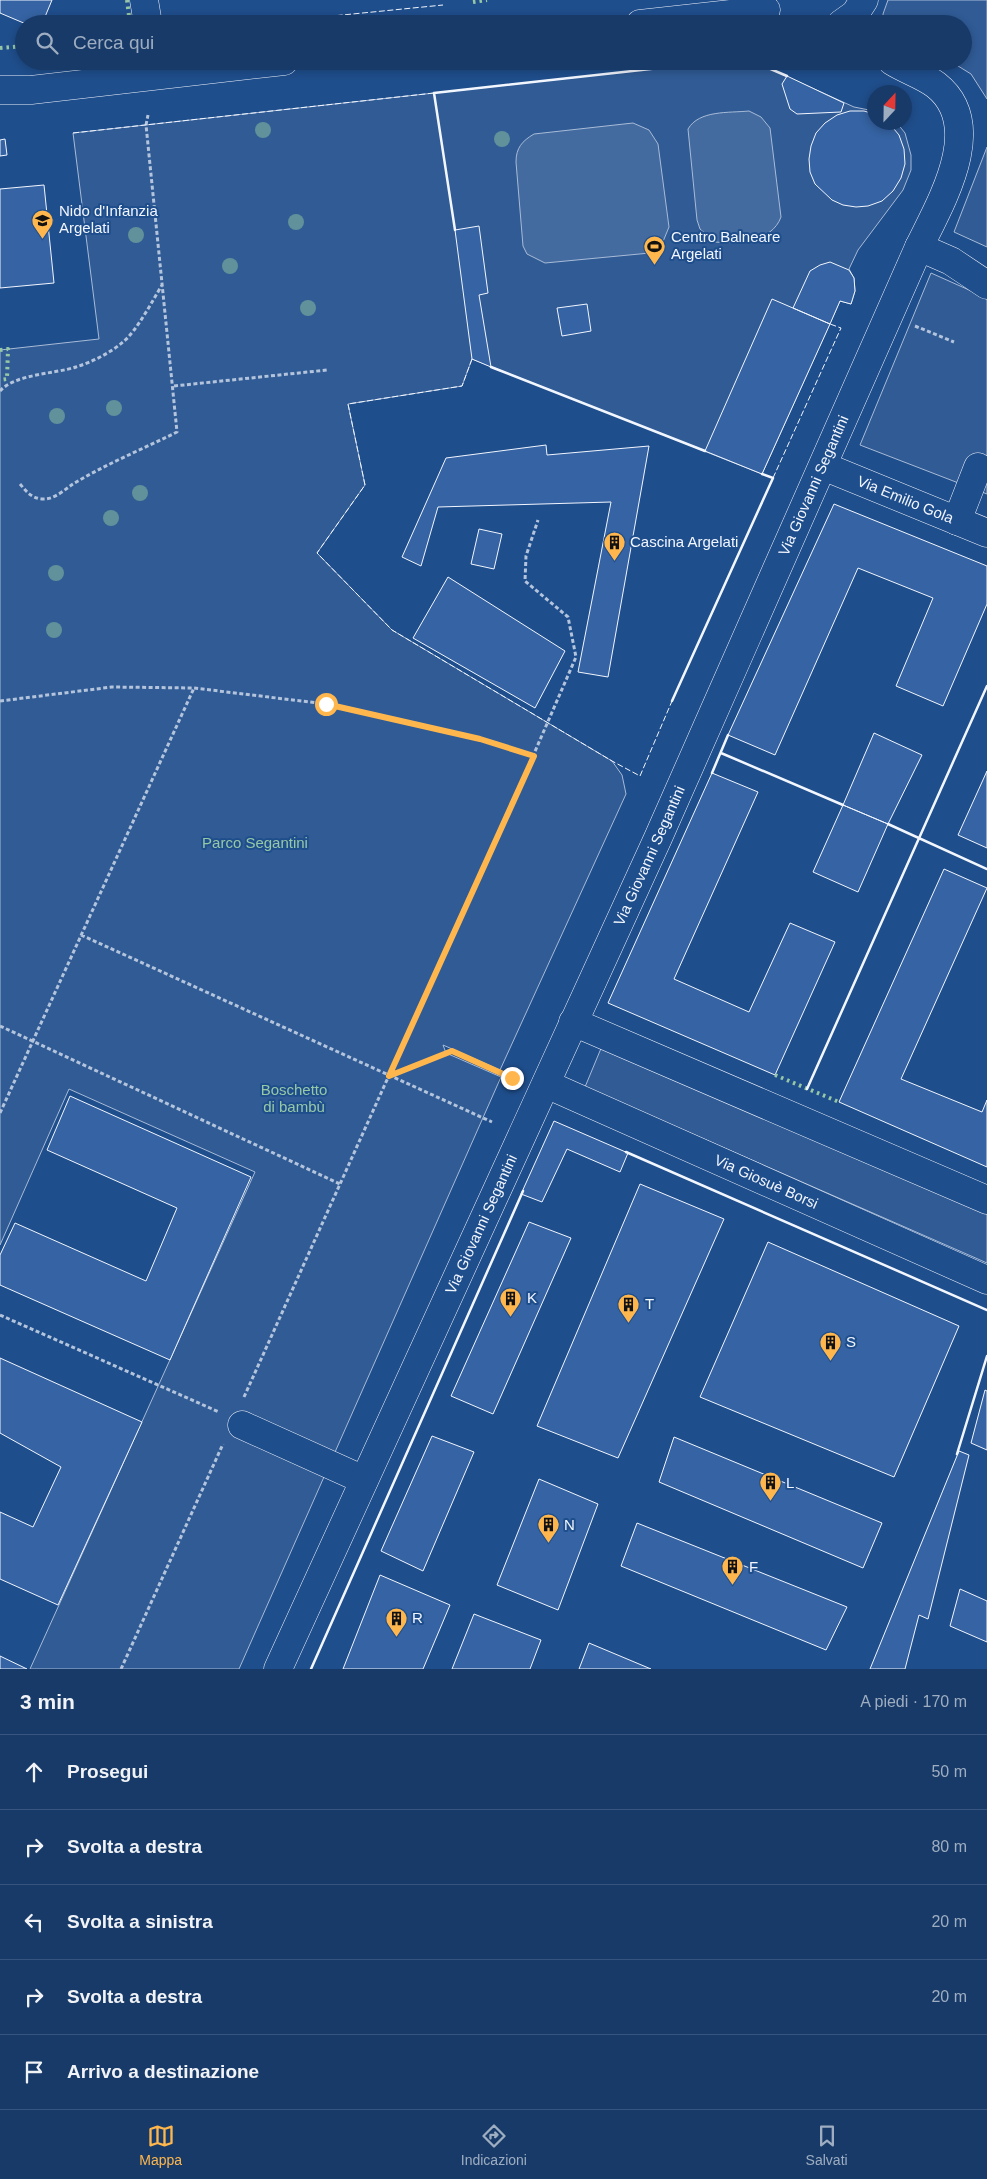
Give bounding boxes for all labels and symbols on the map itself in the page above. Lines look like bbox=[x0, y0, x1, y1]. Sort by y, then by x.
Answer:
north arrow bbox=[867, 85, 912, 130]
place label: Nido d'Infanzia Argelati bbox=[59, 202, 158, 236]
school or university icon: Nido d'Infanzia Argelati bbox=[31, 208, 55, 239]
place label: Centro Balneare Argelati bbox=[671, 228, 780, 262]
sports icon: Centro Balneare Argelati bbox=[643, 234, 667, 265]
street label: Via Giovanni Segantini bbox=[775, 413, 852, 558]
street label: Via Emilio Gola bbox=[855, 472, 957, 527]
building icon: Cascina Argelati bbox=[602, 530, 626, 561]
place label: Cascina Argelati bbox=[630, 533, 738, 550]
route start bbox=[315, 693, 338, 716]
street label: Via Giovanni Segantini bbox=[610, 783, 688, 928]
park label: Parco Segantini bbox=[202, 834, 308, 851]
route end bbox=[501, 1067, 524, 1090]
park label: Boschetto di bambù bbox=[261, 1081, 327, 1115]
street label: Via Giosuè Borsi bbox=[712, 1151, 821, 1212]
street label: Via Giovanni Segantini bbox=[442, 1152, 520, 1297]
building icon: K bbox=[499, 1286, 523, 1317]
place label: K bbox=[527, 1289, 537, 1306]
building icon: T bbox=[617, 1292, 641, 1323]
place label: T bbox=[645, 1295, 654, 1312]
building icon: S bbox=[818, 1330, 842, 1361]
place label: S bbox=[846, 1333, 856, 1350]
building icon: L bbox=[758, 1471, 782, 1502]
place label: L bbox=[786, 1474, 794, 1491]
building icon: N bbox=[536, 1513, 560, 1544]
place label: N bbox=[564, 1516, 575, 1533]
building icon: F bbox=[721, 1555, 745, 1586]
place label: F bbox=[749, 1558, 758, 1575]
building icon: R bbox=[384, 1606, 408, 1637]
place label: R bbox=[412, 1609, 423, 1626]

